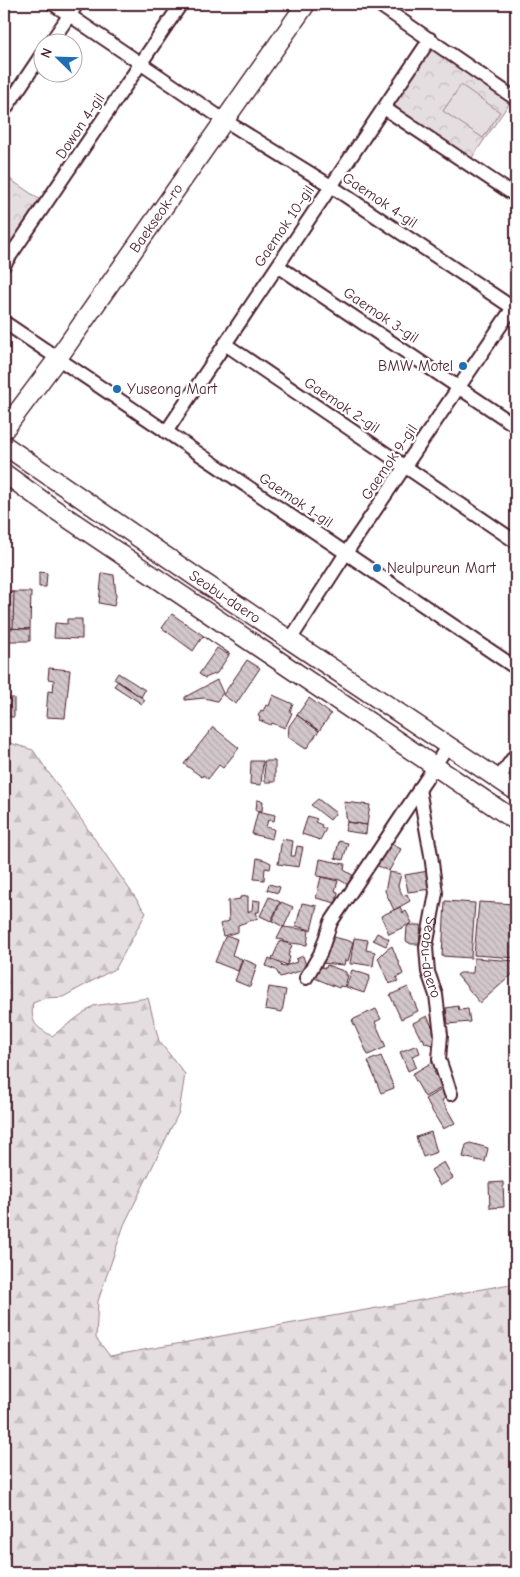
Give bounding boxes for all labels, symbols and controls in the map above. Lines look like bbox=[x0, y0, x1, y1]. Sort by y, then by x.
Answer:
north arrow bbox=[32, 32, 82, 82]
text: N bbox=[37, 46, 56, 61]
street label: Dowon 4-gil bbox=[52, 90, 108, 162]
street label: Gaemok 4-gil bbox=[339, 168, 421, 232]
street label: Baekseok-ro bbox=[126, 180, 187, 256]
street label: Gaemok 10-gil bbox=[250, 182, 318, 270]
street label: Gaemok 3-gil bbox=[340, 283, 422, 347]
place label: BMW Motel bbox=[378, 357, 453, 375]
marker: BMW Motel bbox=[457, 360, 469, 372]
street label: Gaemok 2-gil bbox=[301, 373, 383, 437]
place label: Yuseong Mart bbox=[127, 380, 218, 398]
marker: Yuseong Mart bbox=[111, 383, 123, 395]
street label: Gaemok 9-gil bbox=[357, 421, 421, 503]
street label: Gaemok 1-gil bbox=[256, 469, 336, 531]
place label: Neulpureun Mart bbox=[387, 559, 496, 577]
marker: Neulpureun Mart bbox=[371, 562, 383, 574]
street label: Seobu-daero bbox=[186, 566, 264, 627]
street label: Seobu-daero bbox=[417, 915, 445, 1000]

